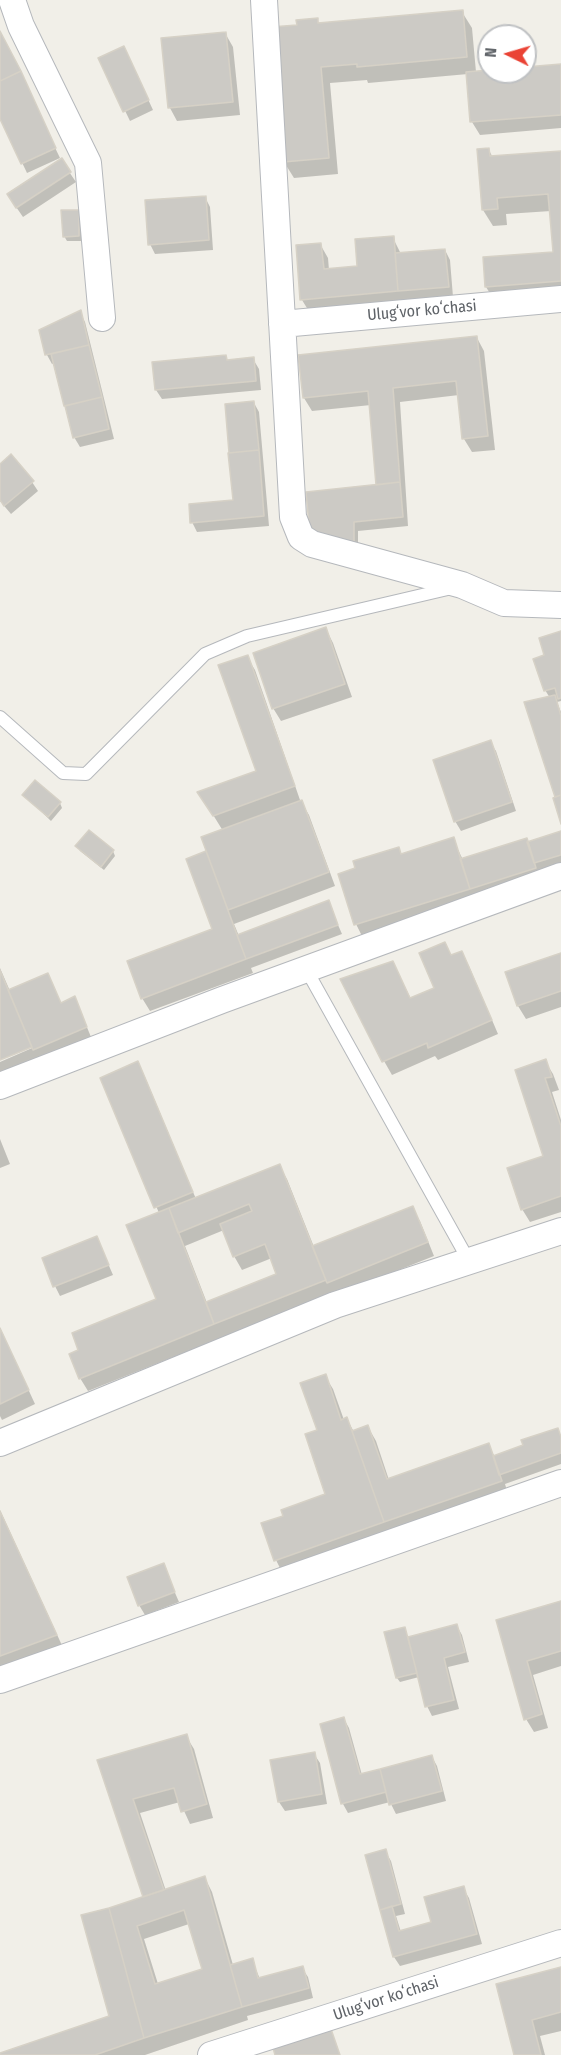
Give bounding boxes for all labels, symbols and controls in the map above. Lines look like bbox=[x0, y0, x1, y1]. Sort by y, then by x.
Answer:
north arrow bbox=[477, 24, 537, 84]
text: N bbox=[481, 47, 500, 58]
street label: Ulugʻvor koʻchasi bbox=[366, 297, 478, 325]
street label: Ulugʻvor koʻchasi bbox=[331, 1973, 441, 2025]

